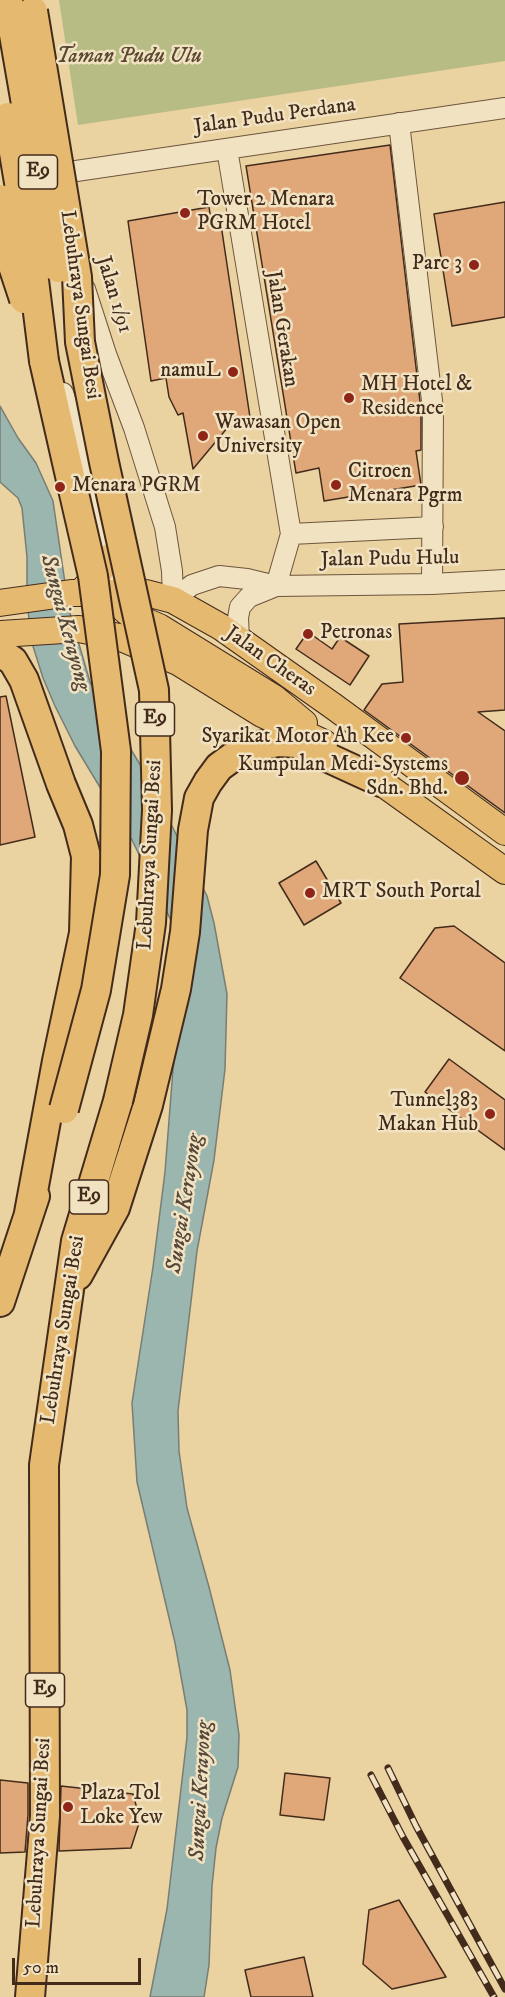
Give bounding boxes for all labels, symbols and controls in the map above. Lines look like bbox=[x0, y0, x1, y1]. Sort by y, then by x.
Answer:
park label: Taman Pudu Ulu bbox=[56, 45, 202, 71]
street label: Jalan Pudu Perdana bbox=[193, 93, 357, 141]
road number: E9 bbox=[18, 155, 57, 189]
place label: Tower 2 Menara PGRM Hotel bbox=[197, 188, 334, 238]
marker: Tower 2 Menara PGRM Hotel bbox=[178, 206, 192, 220]
street label: Lebuhraya Sungai Besi bbox=[53, 209, 105, 401]
place label: Parc 3 bbox=[412, 252, 462, 278]
street label: Jalan 1/91 bbox=[89, 253, 137, 337]
marker: Parc 3 bbox=[467, 258, 481, 272]
street label: Jalan Gerakan bbox=[259, 269, 303, 389]
place label: namuL bbox=[160, 359, 221, 385]
marker: namuL bbox=[226, 365, 240, 379]
place label: MH Hotel & Residence bbox=[361, 373, 472, 423]
marker: MH Hotel & Residence bbox=[342, 391, 356, 405]
place label: Wawasan Open University bbox=[215, 411, 341, 461]
marker: Wawasan Open University bbox=[196, 429, 210, 443]
place label: Citroen Menara Pgrm bbox=[348, 460, 462, 510]
place label: Menara PGRM bbox=[72, 474, 201, 500]
marker: Citroen Menara Pgrm bbox=[329, 478, 343, 492]
marker: Menara PGRM bbox=[53, 480, 67, 494]
street label: Jalan Pudu Hulu bbox=[320, 546, 460, 574]
water label: Sungai Kerayong bbox=[33, 552, 95, 694]
place label: Petronas bbox=[320, 621, 392, 647]
street label: Jalan Cheras bbox=[220, 622, 320, 702]
marker: Petronas bbox=[301, 627, 315, 641]
road number: E9 bbox=[136, 702, 174, 736]
place label: Syarikat Motor Ah Kee bbox=[201, 725, 394, 751]
marker: Syarikat Motor Ah Kee bbox=[399, 731, 413, 745]
place label: Kumpulan Medi-Systems Sdn. Bhd. bbox=[238, 753, 448, 803]
street label: Lebuhraya Sungai Besi bbox=[133, 759, 169, 951]
marker: Kumpulan Medi-Systems Sdn. Bhd. bbox=[453, 769, 471, 787]
place label: MRT South Portal bbox=[322, 880, 481, 906]
marker: MRT South Portal bbox=[303, 886, 317, 900]
place label: Tunnel383 Makan Hub bbox=[378, 1089, 478, 1139]
marker: Tunnel383 Makan Hub bbox=[483, 1107, 497, 1121]
water label: Sungai Kerayong bbox=[162, 1133, 210, 1275]
road number: E9 bbox=[70, 1180, 109, 1214]
street label: Lebuhraya Sungai Besi bbox=[37, 1234, 91, 1426]
road number: E9 bbox=[26, 1673, 64, 1707]
water label: Sungai Kerayong bbox=[185, 1720, 219, 1862]
street label: Lebuhraya Sungai Besi bbox=[22, 1737, 58, 1929]
place label: Plaza Tol Loke Yew bbox=[80, 1782, 163, 1832]
marker: Plaza Tol Loke Yew bbox=[61, 1800, 75, 1814]
scale bar bbox=[15, 1946, 144, 1984]
text: 50 m bbox=[23, 1957, 59, 1979]

